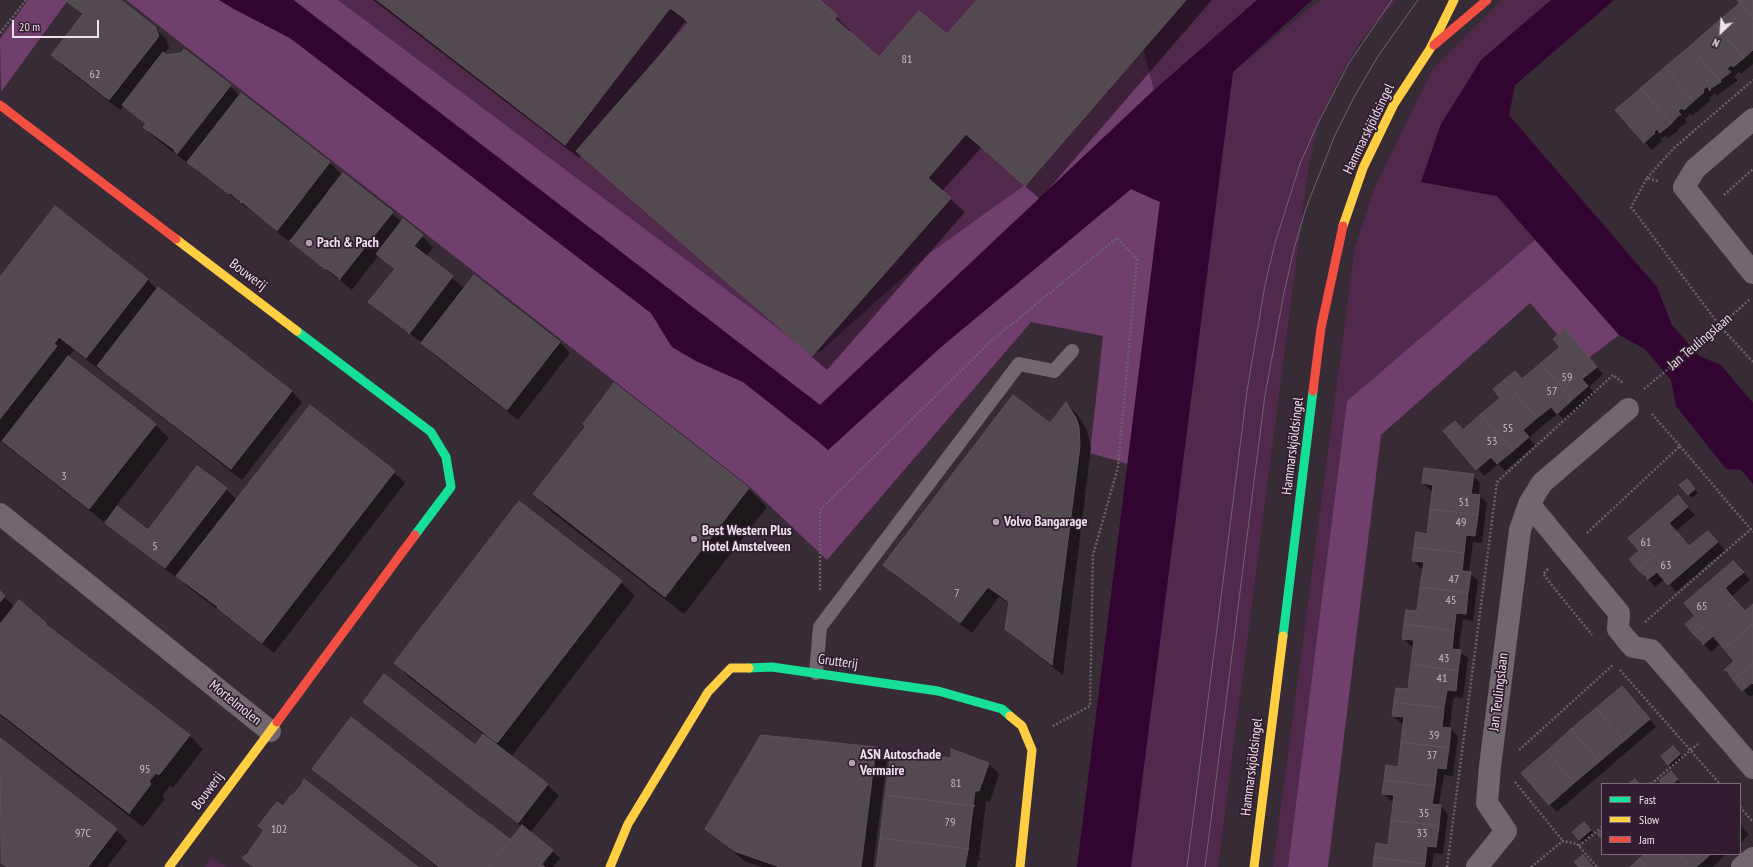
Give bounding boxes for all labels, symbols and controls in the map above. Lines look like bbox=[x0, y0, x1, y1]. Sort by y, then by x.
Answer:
scale bar bbox=[14, 12, 101, 38]
north arrow bbox=[1701, 12, 1741, 52]
text: 20 m bbox=[19, 19, 40, 34]
text: N bbox=[1710, 35, 1722, 50]
house number: 81 bbox=[902, 53, 912, 67]
house number: 62 bbox=[90, 68, 100, 82]
street label: Hammarskjöldsingel bbox=[1340, 81, 1398, 177]
place label: Pach & Pach bbox=[317, 235, 379, 251]
marker: Pach & Pach bbox=[304, 238, 314, 248]
street label: Bouwerij bbox=[226, 255, 270, 295]
street label: Jan Teulingslaan bbox=[1664, 310, 1736, 374]
house number: 59 bbox=[1562, 371, 1572, 385]
house number: 57 bbox=[1547, 385, 1557, 399]
street label: Hammarskjöldsingel bbox=[1279, 396, 1307, 496]
house number: 55 bbox=[1503, 422, 1513, 436]
house number: 53 bbox=[1487, 435, 1497, 449]
house number: 3 bbox=[61, 470, 67, 484]
house number: 51 bbox=[1459, 496, 1469, 510]
place label: Volvo Bangarage bbox=[1004, 514, 1087, 530]
house number: 49 bbox=[1456, 516, 1466, 530]
marker: Volvo Bangarage bbox=[991, 517, 1001, 527]
place label: Best Western Plus Hotel Amstelveen bbox=[702, 523, 792, 556]
marker: Best Western Plus Hotel Amstelveen bbox=[689, 534, 699, 544]
house number: 61 bbox=[1641, 536, 1651, 550]
house number: 5 bbox=[152, 540, 158, 554]
house number: 63 bbox=[1661, 559, 1671, 573]
house number: 47 bbox=[1449, 573, 1459, 587]
house number: 7 bbox=[954, 587, 960, 601]
house number: 45 bbox=[1446, 594, 1456, 608]
house number: 65 bbox=[1697, 600, 1707, 614]
street label: Grutterij bbox=[817, 651, 859, 673]
house number: 43 bbox=[1439, 652, 1449, 666]
street label: Jan Teulingslaan bbox=[1486, 652, 1512, 732]
house number: 41 bbox=[1437, 672, 1447, 686]
street label: Mortelmolen bbox=[206, 677, 264, 729]
street label: Hammarskjöldsingel bbox=[1238, 717, 1266, 817]
house number: 39 bbox=[1429, 729, 1439, 743]
place label: ASN Autoschade Vermaire bbox=[860, 747, 941, 780]
house number: 37 bbox=[1427, 749, 1437, 763]
marker: ASN Autoschade Vermaire bbox=[847, 758, 857, 768]
house number: 95 bbox=[140, 763, 150, 777]
street label: Bouwerij bbox=[188, 769, 228, 813]
house number: 81 bbox=[951, 777, 961, 791]
legend bbox=[1601, 783, 1741, 855]
text: Fast bbox=[1639, 792, 1656, 807]
house number: 35 bbox=[1419, 807, 1429, 821]
text: Slow bbox=[1639, 812, 1659, 827]
house number: 79 bbox=[945, 816, 955, 830]
house number: 102 bbox=[271, 823, 287, 837]
house number: 97C bbox=[75, 827, 91, 841]
house number: 33 bbox=[1417, 827, 1427, 841]
text: Jam bbox=[1639, 832, 1655, 847]

